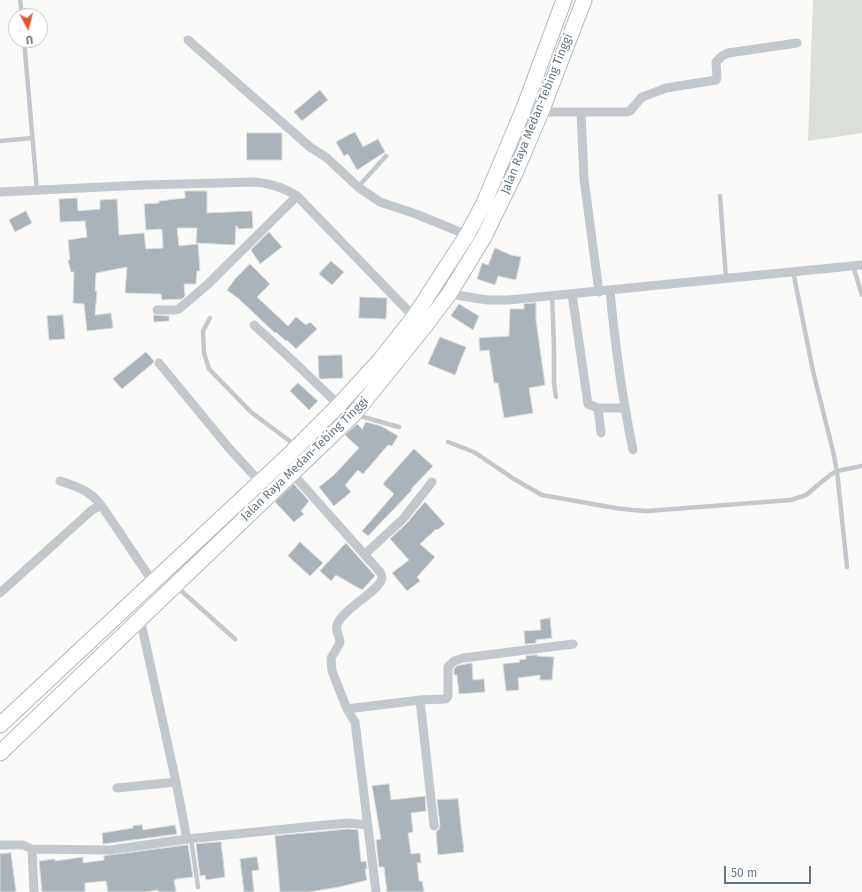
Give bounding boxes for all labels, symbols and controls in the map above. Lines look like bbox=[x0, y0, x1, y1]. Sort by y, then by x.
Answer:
north arrow bbox=[8, 8, 48, 48]
street label: Jalan Raya Medan-Tebing Tinggi bbox=[498, 32, 576, 196]
text: U bbox=[25, 33, 34, 46]
street label: Jalan Raya Medan-Tebing Tinggi bbox=[238, 394, 372, 524]
scale bar bbox=[726, 858, 813, 884]
text: 50 m bbox=[731, 866, 757, 880]

